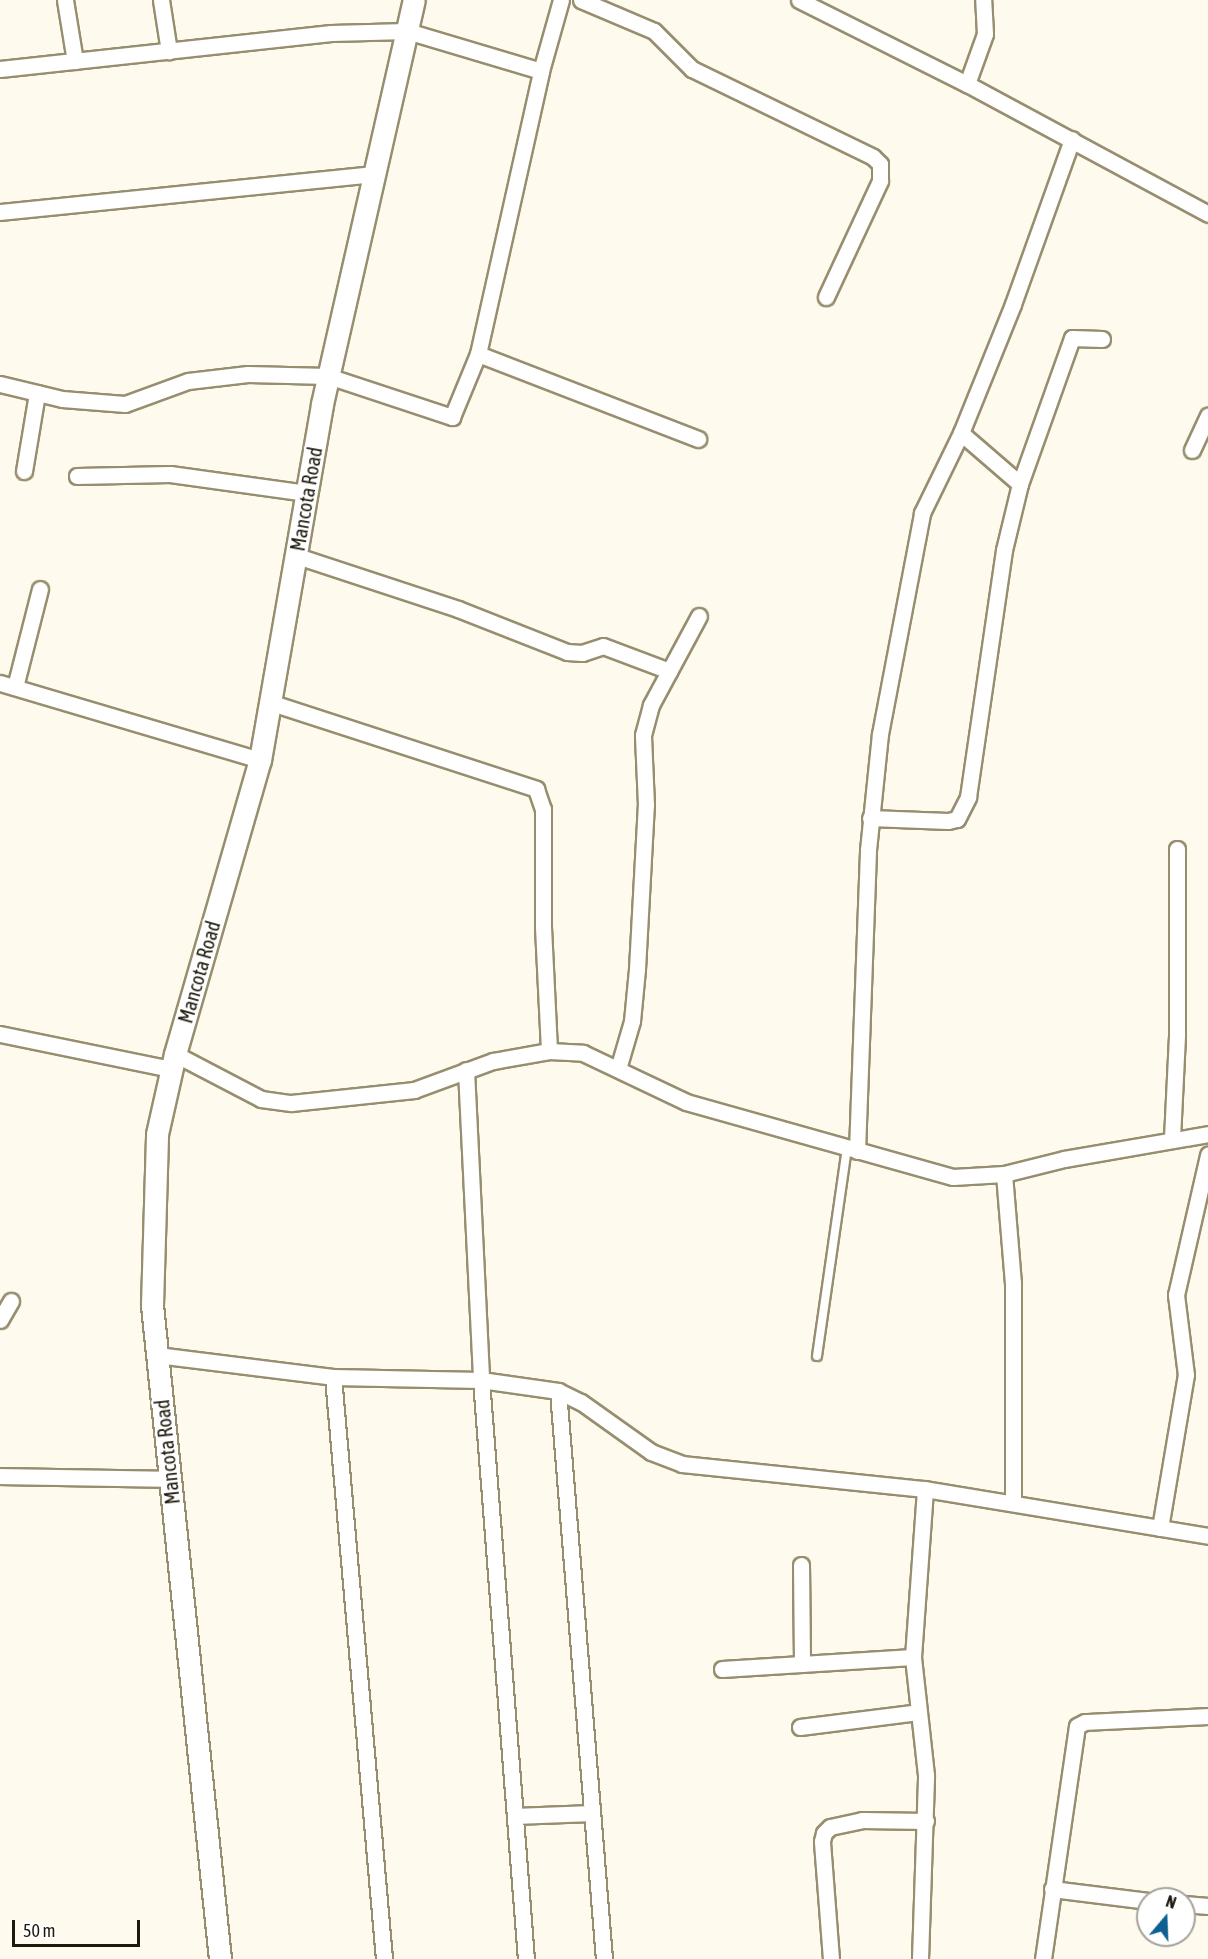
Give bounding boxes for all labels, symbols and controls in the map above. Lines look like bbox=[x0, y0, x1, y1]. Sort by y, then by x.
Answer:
street label: Mancota Road bbox=[285, 445, 327, 553]
street label: Mancota Road bbox=[173, 918, 225, 1026]
street label: Mancota Road bbox=[150, 1398, 184, 1506]
north arrow bbox=[1136, 1887, 1196, 1947]
text: N bbox=[1164, 1892, 1179, 1912]
scale bar bbox=[15, 1908, 142, 1946]
text: 50 m bbox=[23, 1920, 55, 1941]

